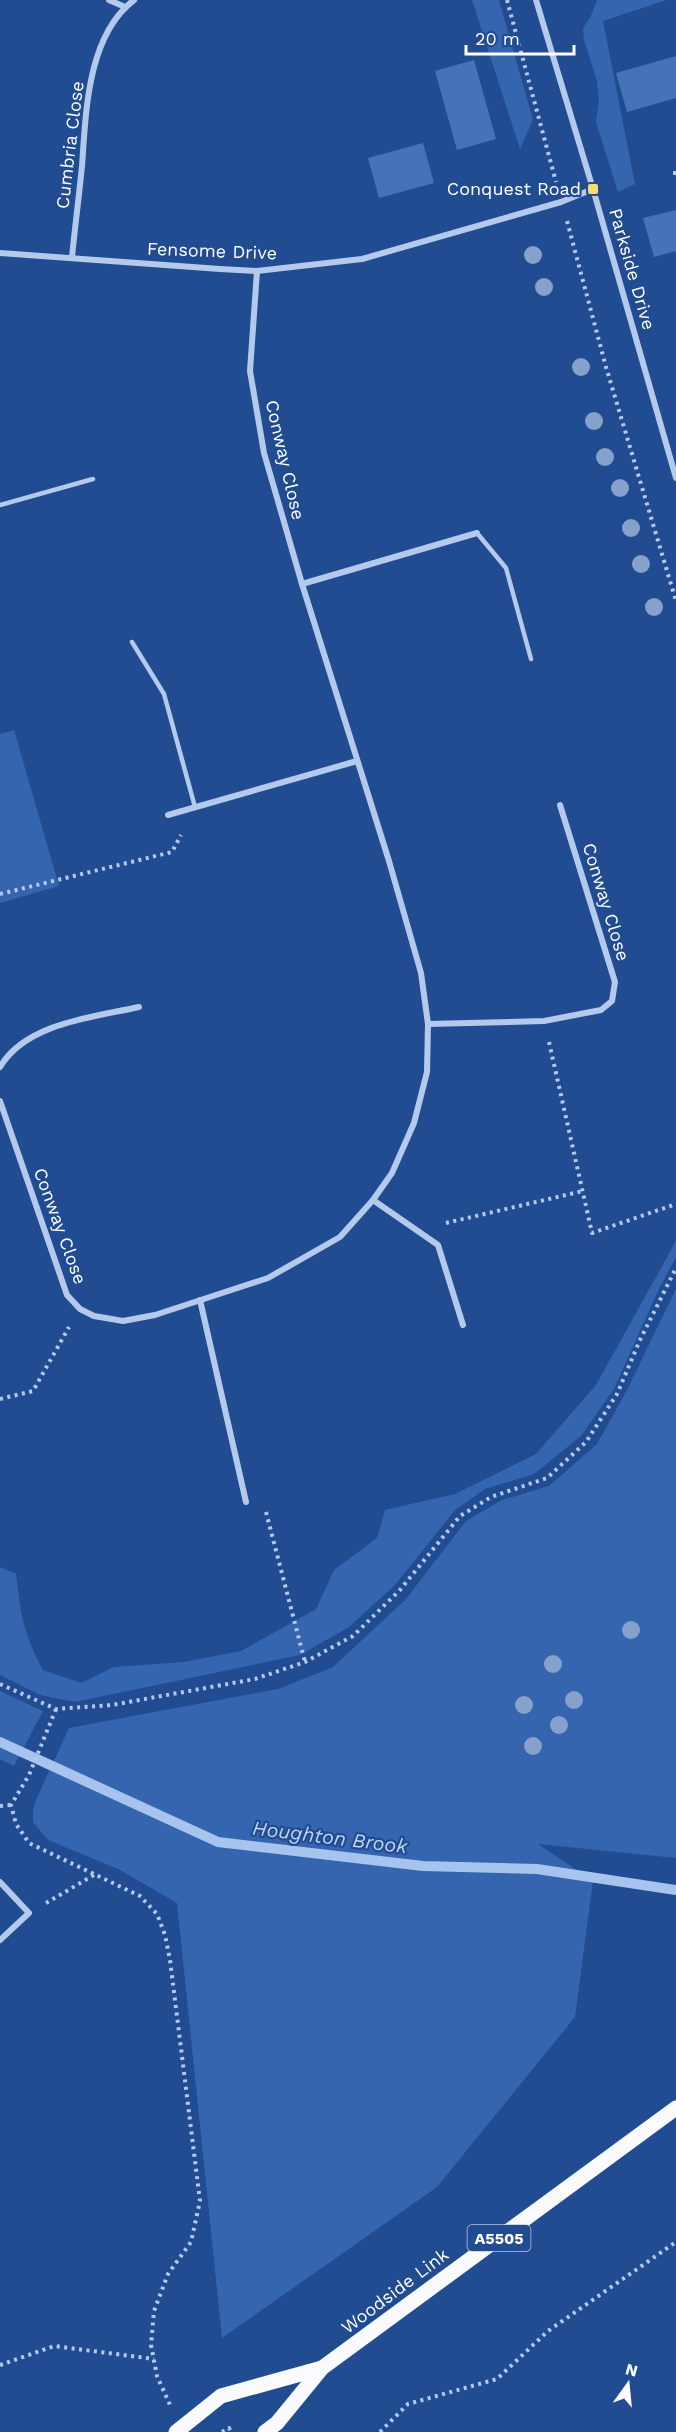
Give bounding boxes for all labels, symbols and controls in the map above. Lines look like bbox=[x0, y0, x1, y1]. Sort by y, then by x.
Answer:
scale bar bbox=[466, 18, 574, 56]
text: 20 m bbox=[475, 28, 520, 49]
street label: Cumbria Close bbox=[51, 80, 88, 210]
place label: Conquest Road bbox=[447, 178, 581, 199]
marker: Conquest Road bbox=[586, 182, 600, 196]
street label: Parkside Drive bbox=[605, 206, 660, 332]
street label: Fensome Drive bbox=[147, 238, 277, 263]
street label: Conway Close bbox=[262, 398, 309, 522]
street label: Conway Close bbox=[579, 840, 634, 963]
street label: Conway Close bbox=[30, 1165, 91, 1287]
water label: Houghton Brook bbox=[251, 1816, 410, 1859]
road number: A5505 bbox=[468, 2225, 530, 2251]
street label: Woodside Link bbox=[337, 2244, 452, 2338]
north arrow bbox=[598, 2354, 658, 2414]
text: N bbox=[624, 2359, 640, 2381]

